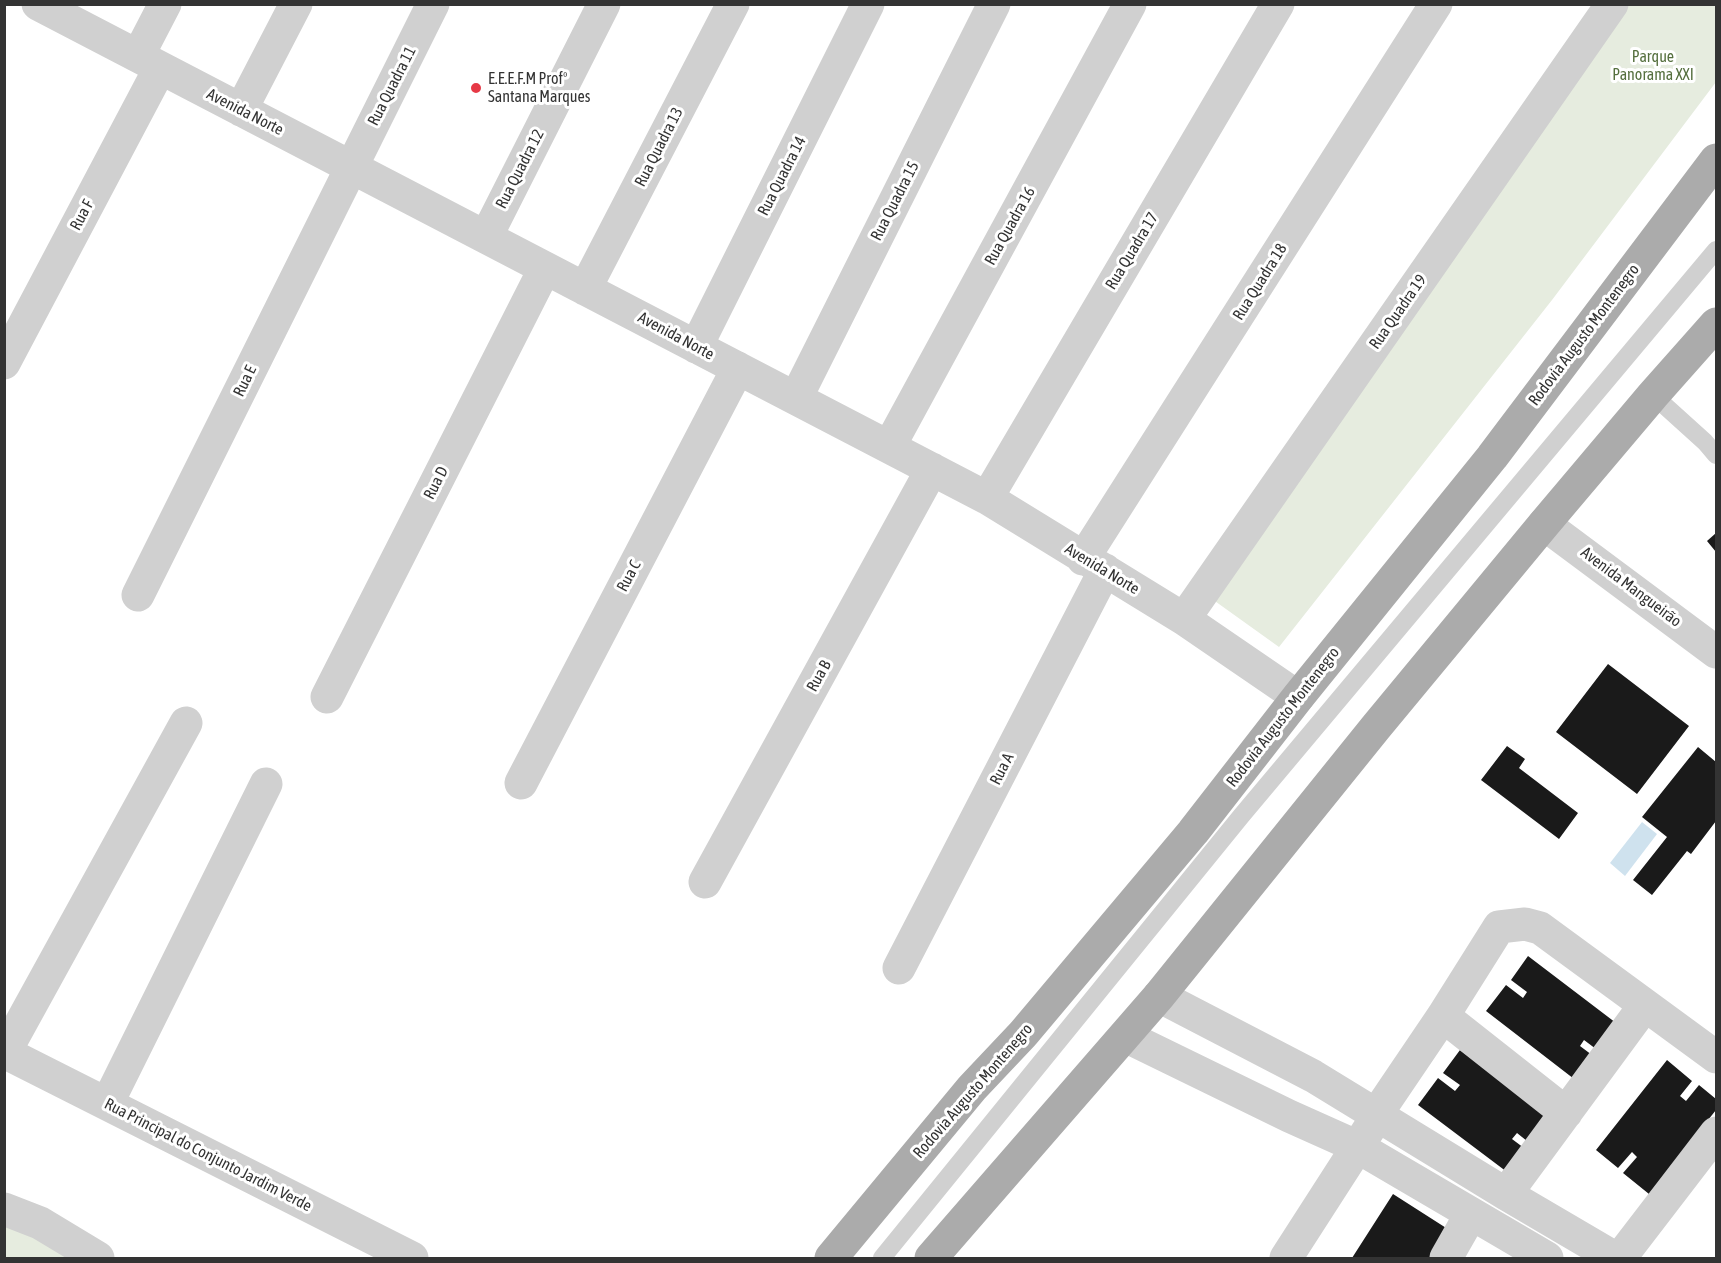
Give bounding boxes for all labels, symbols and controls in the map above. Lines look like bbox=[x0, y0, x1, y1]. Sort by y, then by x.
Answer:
street label: Rua Quadra 11 bbox=[364, 43, 420, 129]
park label: Parque Panorama XXI bbox=[1612, 47, 1694, 85]
place label: E.E.E.F.M Profº Santana Marques bbox=[488, 69, 590, 107]
marker: E.E.E.F.M Profº Santana Marques bbox=[469, 81, 483, 95]
street label: Avenida Norte bbox=[203, 85, 287, 139]
street label: Rua Quadra 13 bbox=[631, 104, 687, 190]
street label: Rua Quadra 12 bbox=[492, 126, 548, 212]
street label: Rua Quadra 14 bbox=[754, 133, 810, 219]
street label: Rua Quadra 15 bbox=[867, 158, 923, 244]
street label: Rua Quadra 16 bbox=[981, 184, 1039, 268]
street label: Rua F bbox=[66, 196, 98, 234]
street label: Rua Quadra 17 bbox=[1101, 209, 1163, 293]
street label: Rua Quadra 18 bbox=[1229, 240, 1291, 324]
street label: Rodovia Augusto Montenegro bbox=[1525, 260, 1643, 410]
street label: Rua Quadra 19 bbox=[1365, 271, 1431, 353]
street label: Avenida Norte bbox=[635, 308, 717, 364]
street label: Rua E bbox=[229, 362, 261, 400]
street label: Rua D bbox=[420, 463, 452, 503]
street label: Avenida Norte bbox=[1061, 539, 1143, 599]
street label: Avenida Mangueirão bbox=[1577, 543, 1685, 631]
street label: Rua C bbox=[613, 557, 645, 595]
street label: Rodovia Augusto Montenegro bbox=[1222, 643, 1344, 791]
street label: Rua B bbox=[803, 657, 835, 695]
street label: Rua A bbox=[986, 750, 1018, 788]
street label: Rodovia Augusto Montenegro bbox=[909, 1020, 1037, 1162]
street label: Rua Principal do Conjunto Jardim Verde bbox=[101, 1094, 315, 1216]

